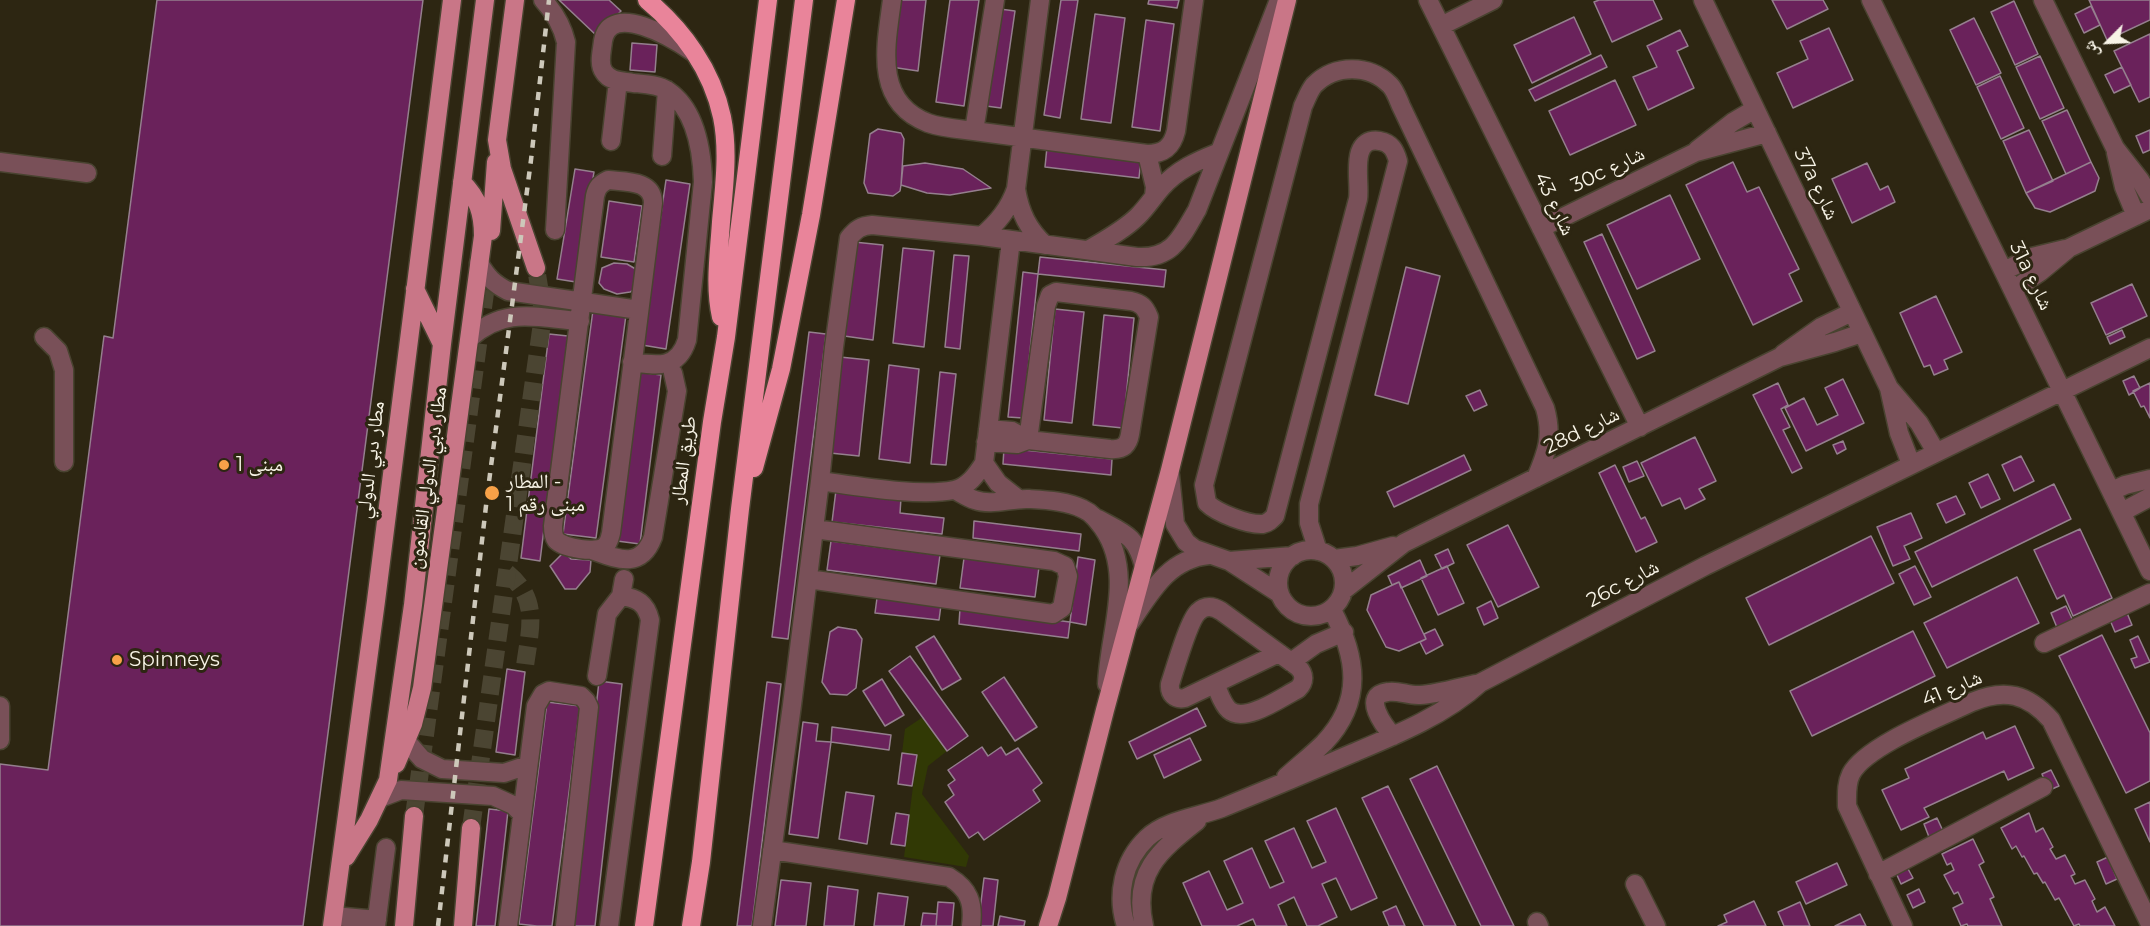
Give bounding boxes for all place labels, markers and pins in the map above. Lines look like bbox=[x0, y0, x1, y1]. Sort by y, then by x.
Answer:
place label: مبنى 1 bbox=[236, 453, 283, 477]
marker: مبنى 1 bbox=[217, 458, 231, 472]
place label: المطار - مبنى رقم 1 bbox=[506, 470, 585, 517]
marker: المطار - مبنى رقم 1 bbox=[483, 484, 501, 502]
place label: Spinneys bbox=[129, 648, 220, 672]
marker: Spinneys bbox=[110, 653, 124, 667]

